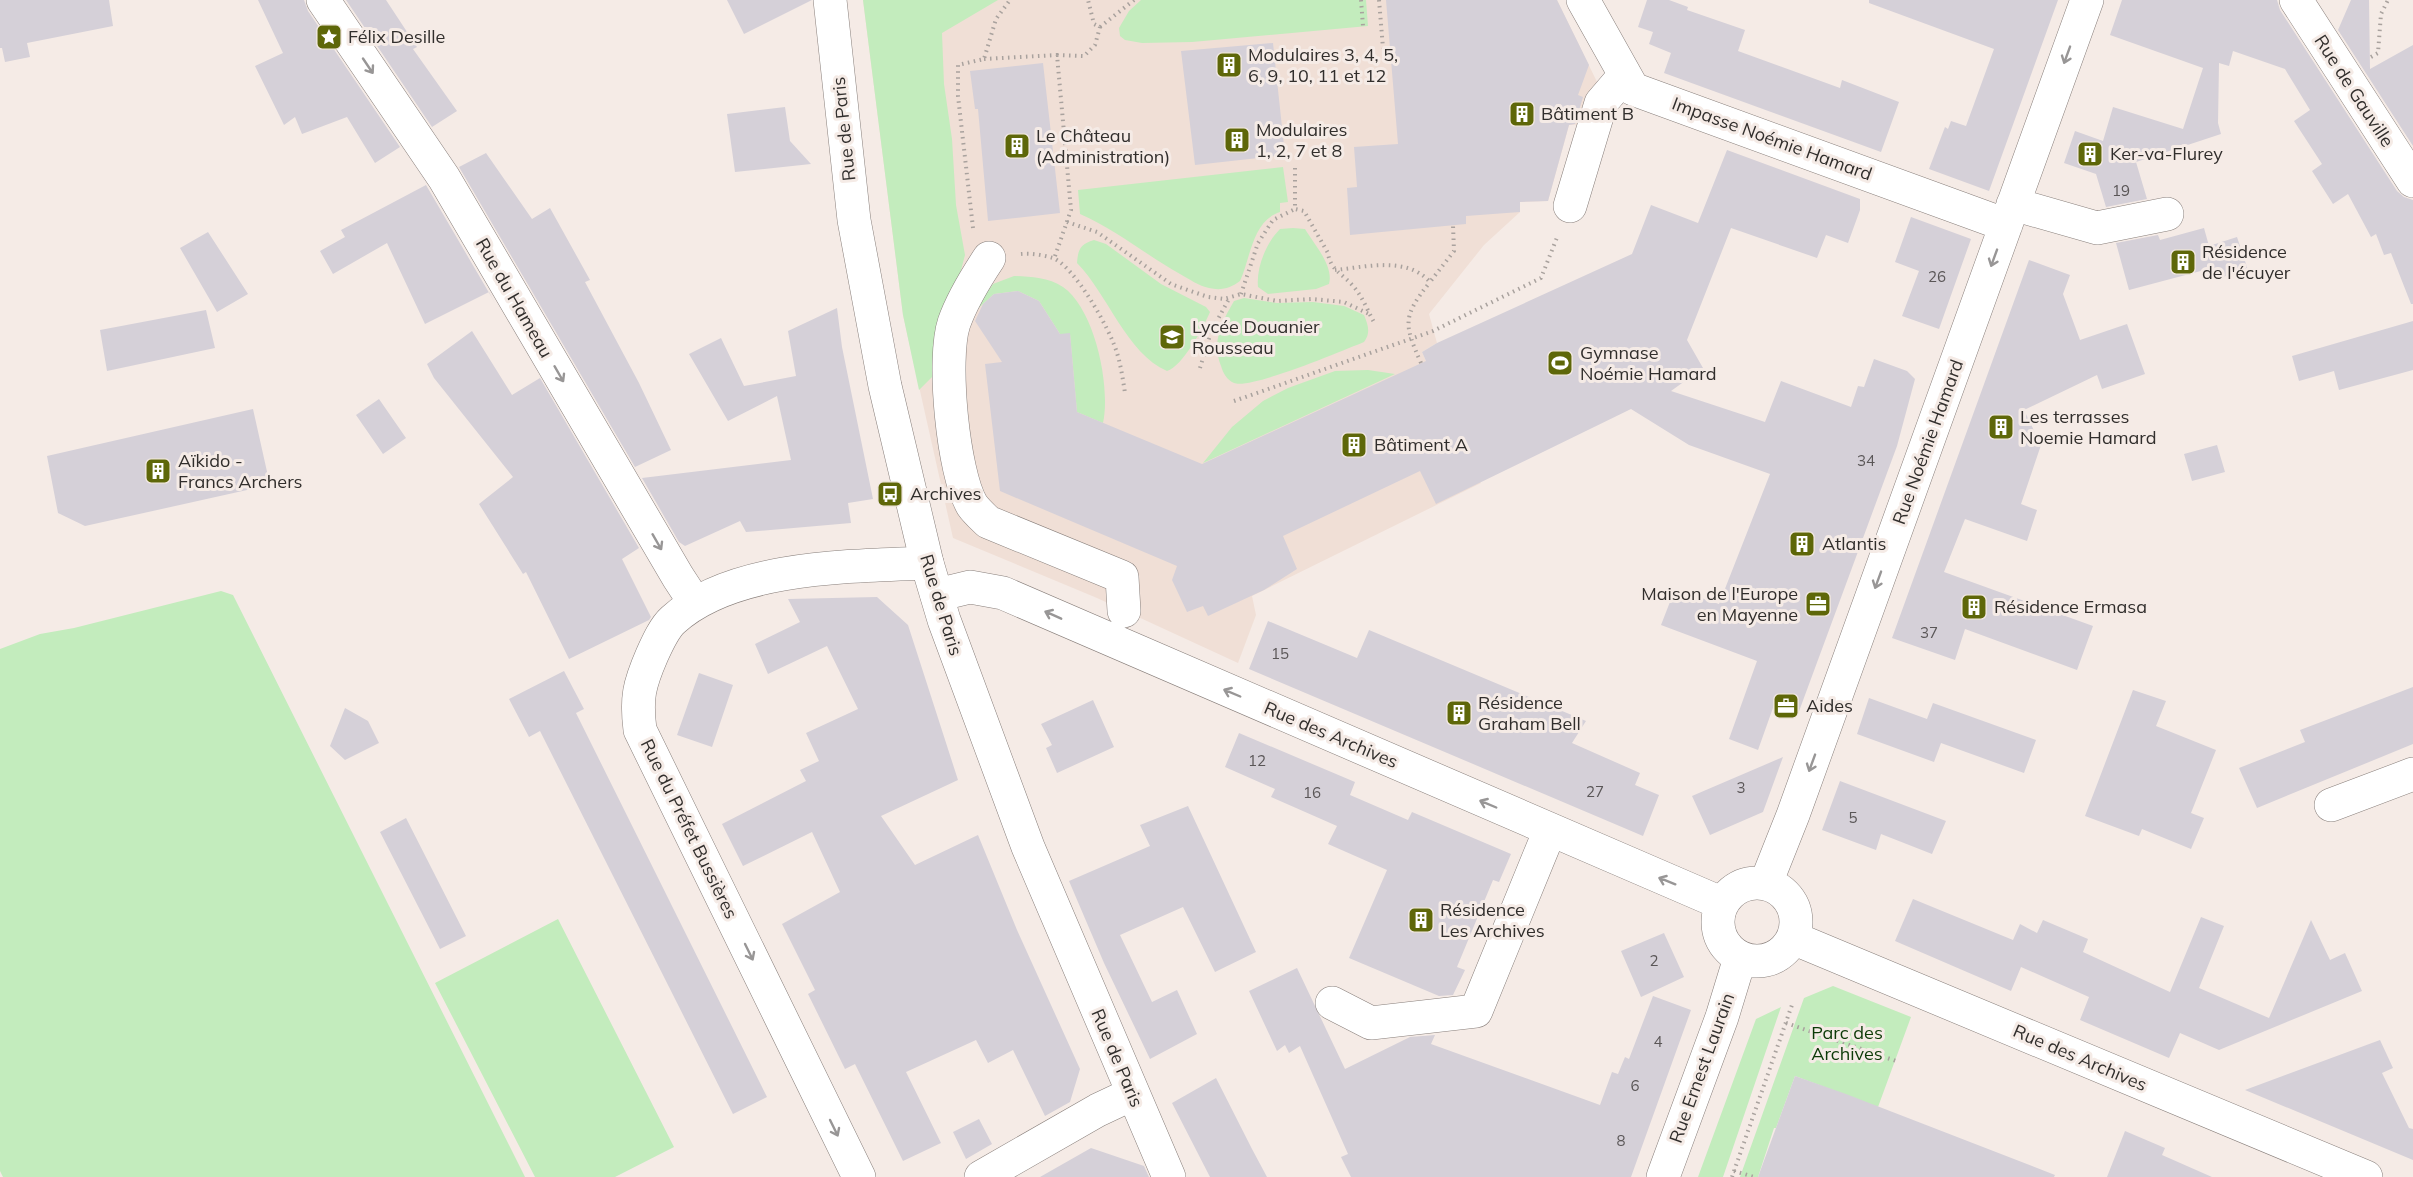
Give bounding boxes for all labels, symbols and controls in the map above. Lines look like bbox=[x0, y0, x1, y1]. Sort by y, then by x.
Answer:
place icon: Félix Desille bbox=[314, 22, 344, 52]
place label: Félix Desille bbox=[348, 25, 445, 48]
street label: Rue de Gauville bbox=[2310, 30, 2399, 151]
place label: Modulaires 3, 4, 5, 6, 9, 10, 11 et 12 bbox=[1248, 43, 1398, 87]
one-way arrow bbox=[2061, 45, 2072, 64]
building icon: Modulaires 3, 4, 5, 6, 9, 10, 11 et 12 bbox=[1214, 50, 1244, 80]
one-way arrow bbox=[362, 57, 374, 73]
street label: Rue de Paris bbox=[827, 76, 860, 182]
street label: Impasse Noémie Hamard bbox=[1669, 92, 1875, 185]
building icon: Bâtiment B bbox=[1507, 99, 1537, 129]
place label: Bâtiment B bbox=[1541, 102, 1634, 125]
place label: Modulaires 1, 2, 7 et 8 bbox=[1256, 118, 1347, 162]
place label: Le Château (Administration) bbox=[1036, 124, 1170, 168]
building icon: Modulaires 1, 2, 7 et 8 bbox=[1222, 125, 1252, 155]
building icon: Le Château (Administration) bbox=[1002, 131, 1032, 161]
building icon: Ker-va-Flurey bbox=[2075, 139, 2105, 169]
place label: Ker-va-Flurey bbox=[2110, 142, 2223, 165]
house number: 19 bbox=[2112, 181, 2130, 200]
street label: Rue du Hameau bbox=[471, 234, 558, 362]
place label: Résidence de l'écuyer bbox=[2202, 240, 2291, 284]
building icon: Résidence de l'écuyer bbox=[2168, 247, 2198, 277]
one-way arrow bbox=[1987, 248, 1998, 267]
house number: 26 bbox=[1928, 267, 1946, 286]
place label: Lycée Douanier Rousseau bbox=[1192, 315, 1320, 359]
school or university icon: Lycée Douanier Rousseau bbox=[1157, 322, 1187, 352]
place label: Gymnase Noémie Hamard bbox=[1580, 341, 1717, 385]
sports icon: Gymnase Noémie Hamard bbox=[1545, 348, 1575, 378]
street label: Rue Noémie Hamard bbox=[1887, 356, 1968, 527]
one-way arrow bbox=[553, 365, 565, 382]
place label: Les terrasses Noemie Hamard bbox=[2020, 405, 2157, 449]
building icon: Les terrasses Noemie Hamard bbox=[1986, 412, 2016, 442]
building icon: Bâtiment A bbox=[1339, 430, 1369, 460]
place label: Bâtiment A bbox=[1374, 433, 1468, 456]
place label: Aïkido - Francs Archers bbox=[178, 449, 303, 493]
house number: 34 bbox=[1857, 451, 1875, 470]
building icon: Aïkido - Francs Archers bbox=[143, 456, 173, 486]
bus stop icon: Archives bbox=[875, 479, 905, 509]
place label: Archives bbox=[910, 482, 982, 505]
building icon: Atlantis bbox=[1787, 529, 1817, 559]
place label: Atlantis bbox=[1822, 532, 1887, 555]
one-way arrow bbox=[652, 533, 664, 550]
street label: Rue de Paris bbox=[915, 552, 968, 658]
one-way arrow bbox=[1872, 570, 1883, 589]
place label: Maison de l'Europe en Mayenne bbox=[1641, 582, 1798, 626]
office icon: Maison de l'Europe en Mayenne bbox=[1803, 589, 1833, 619]
building icon: Résidence Ermasa bbox=[1959, 592, 1989, 622]
place label: Résidence Ermasa bbox=[1994, 595, 2147, 618]
one-way arrow bbox=[1045, 609, 1063, 620]
house number: 37 bbox=[1920, 623, 1938, 642]
house number: 15 bbox=[1271, 644, 1289, 663]
one-way arrow bbox=[1224, 686, 1242, 698]
place label: Résidence Graham Bell bbox=[1478, 691, 1581, 735]
office icon: Aides bbox=[1771, 691, 1801, 721]
place label: Aides bbox=[1806, 694, 1853, 717]
street label: Rue des Archives bbox=[1261, 696, 1402, 773]
building icon: Résidence Graham Bell bbox=[1444, 698, 1474, 728]
street label: Rue du Préfet Bussières bbox=[636, 735, 743, 923]
house number: 12 bbox=[1248, 751, 1266, 770]
one-way arrow bbox=[1806, 753, 1817, 772]
house number: 3 bbox=[1736, 778, 1746, 797]
house number: 27 bbox=[1586, 782, 1604, 801]
house number: 16 bbox=[1303, 783, 1321, 802]
one-way arrow bbox=[1480, 797, 1498, 809]
house number: 5 bbox=[1848, 808, 1858, 827]
one-way arrow bbox=[1659, 875, 1677, 886]
place label: Résidence Les Archives bbox=[1440, 898, 1545, 942]
building icon: Résidence Les Archives bbox=[1406, 905, 1436, 935]
one-way arrow bbox=[743, 943, 755, 961]
house number: 2 bbox=[1649, 951, 1659, 970]
street label: Rue Ernest Laurain bbox=[1664, 990, 1739, 1146]
street label: Rue de Paris bbox=[1086, 1005, 1148, 1110]
street label: Rue des Archives bbox=[2010, 1019, 2151, 1096]
park label: Parc des Archives bbox=[1811, 1021, 1883, 1065]
house number: 4 bbox=[1653, 1032, 1663, 1051]
house number: 6 bbox=[1630, 1076, 1640, 1095]
one-way arrow bbox=[829, 1118, 841, 1136]
house number: 8 bbox=[1616, 1131, 1626, 1150]

